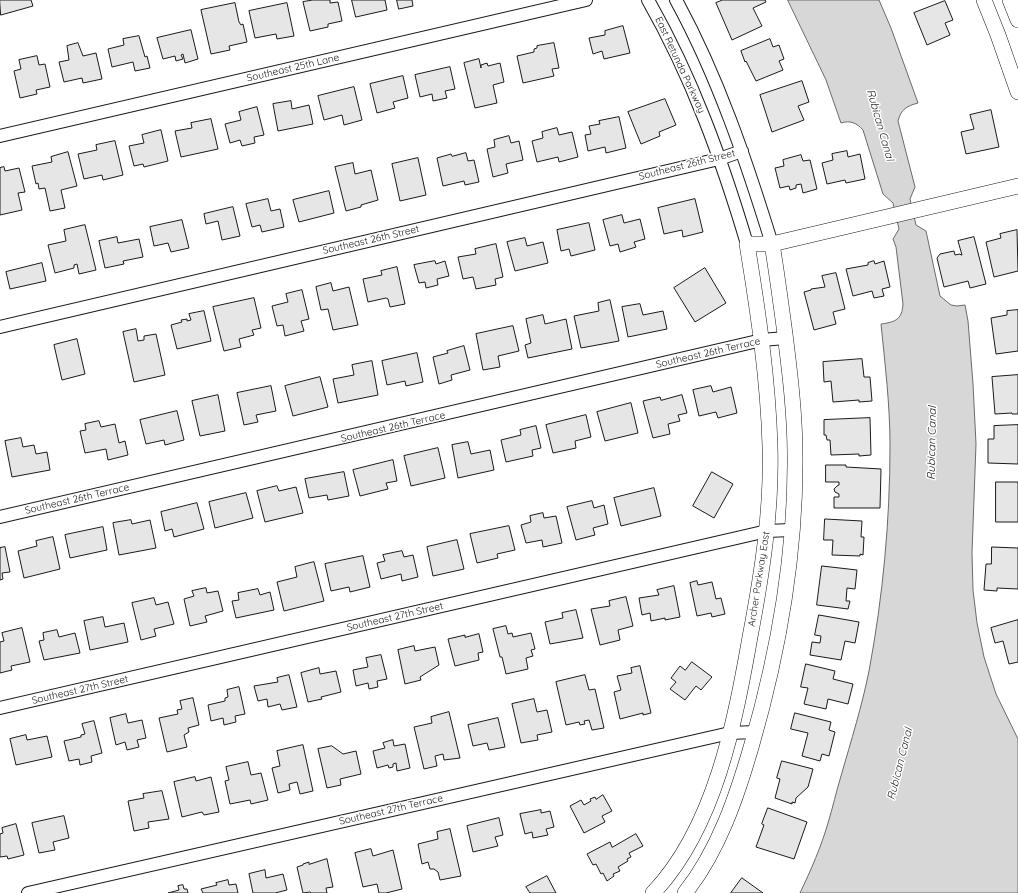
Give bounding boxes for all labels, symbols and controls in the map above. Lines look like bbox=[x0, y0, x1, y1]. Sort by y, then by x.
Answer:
street label: East Retunda Parkway bbox=[652, 15, 708, 115]
street label: Southeast 25th Lane bbox=[246, 52, 340, 84]
water label: Rubican Canal bbox=[864, 88, 896, 162]
street label: Southeast 26th Street bbox=[638, 147, 736, 183]
street label: Southeast 26th Street bbox=[321, 223, 421, 257]
street label: Southeast 26th Terrace bbox=[655, 335, 761, 371]
water label: Rubican Canal bbox=[925, 406, 939, 480]
street label: Southeast 26th Terrace bbox=[340, 409, 446, 445]
street label: Southeast 26th Terrace bbox=[24, 481, 130, 517]
street label: Archer Parkway East bbox=[746, 531, 772, 627]
street label: Southeast 27th Street bbox=[346, 600, 444, 634]
street label: Southeast 27th Street bbox=[31, 673, 129, 707]
water label: Rubican Canal bbox=[885, 727, 915, 801]
street label: Southeast 27th Terrace bbox=[338, 792, 444, 828]

